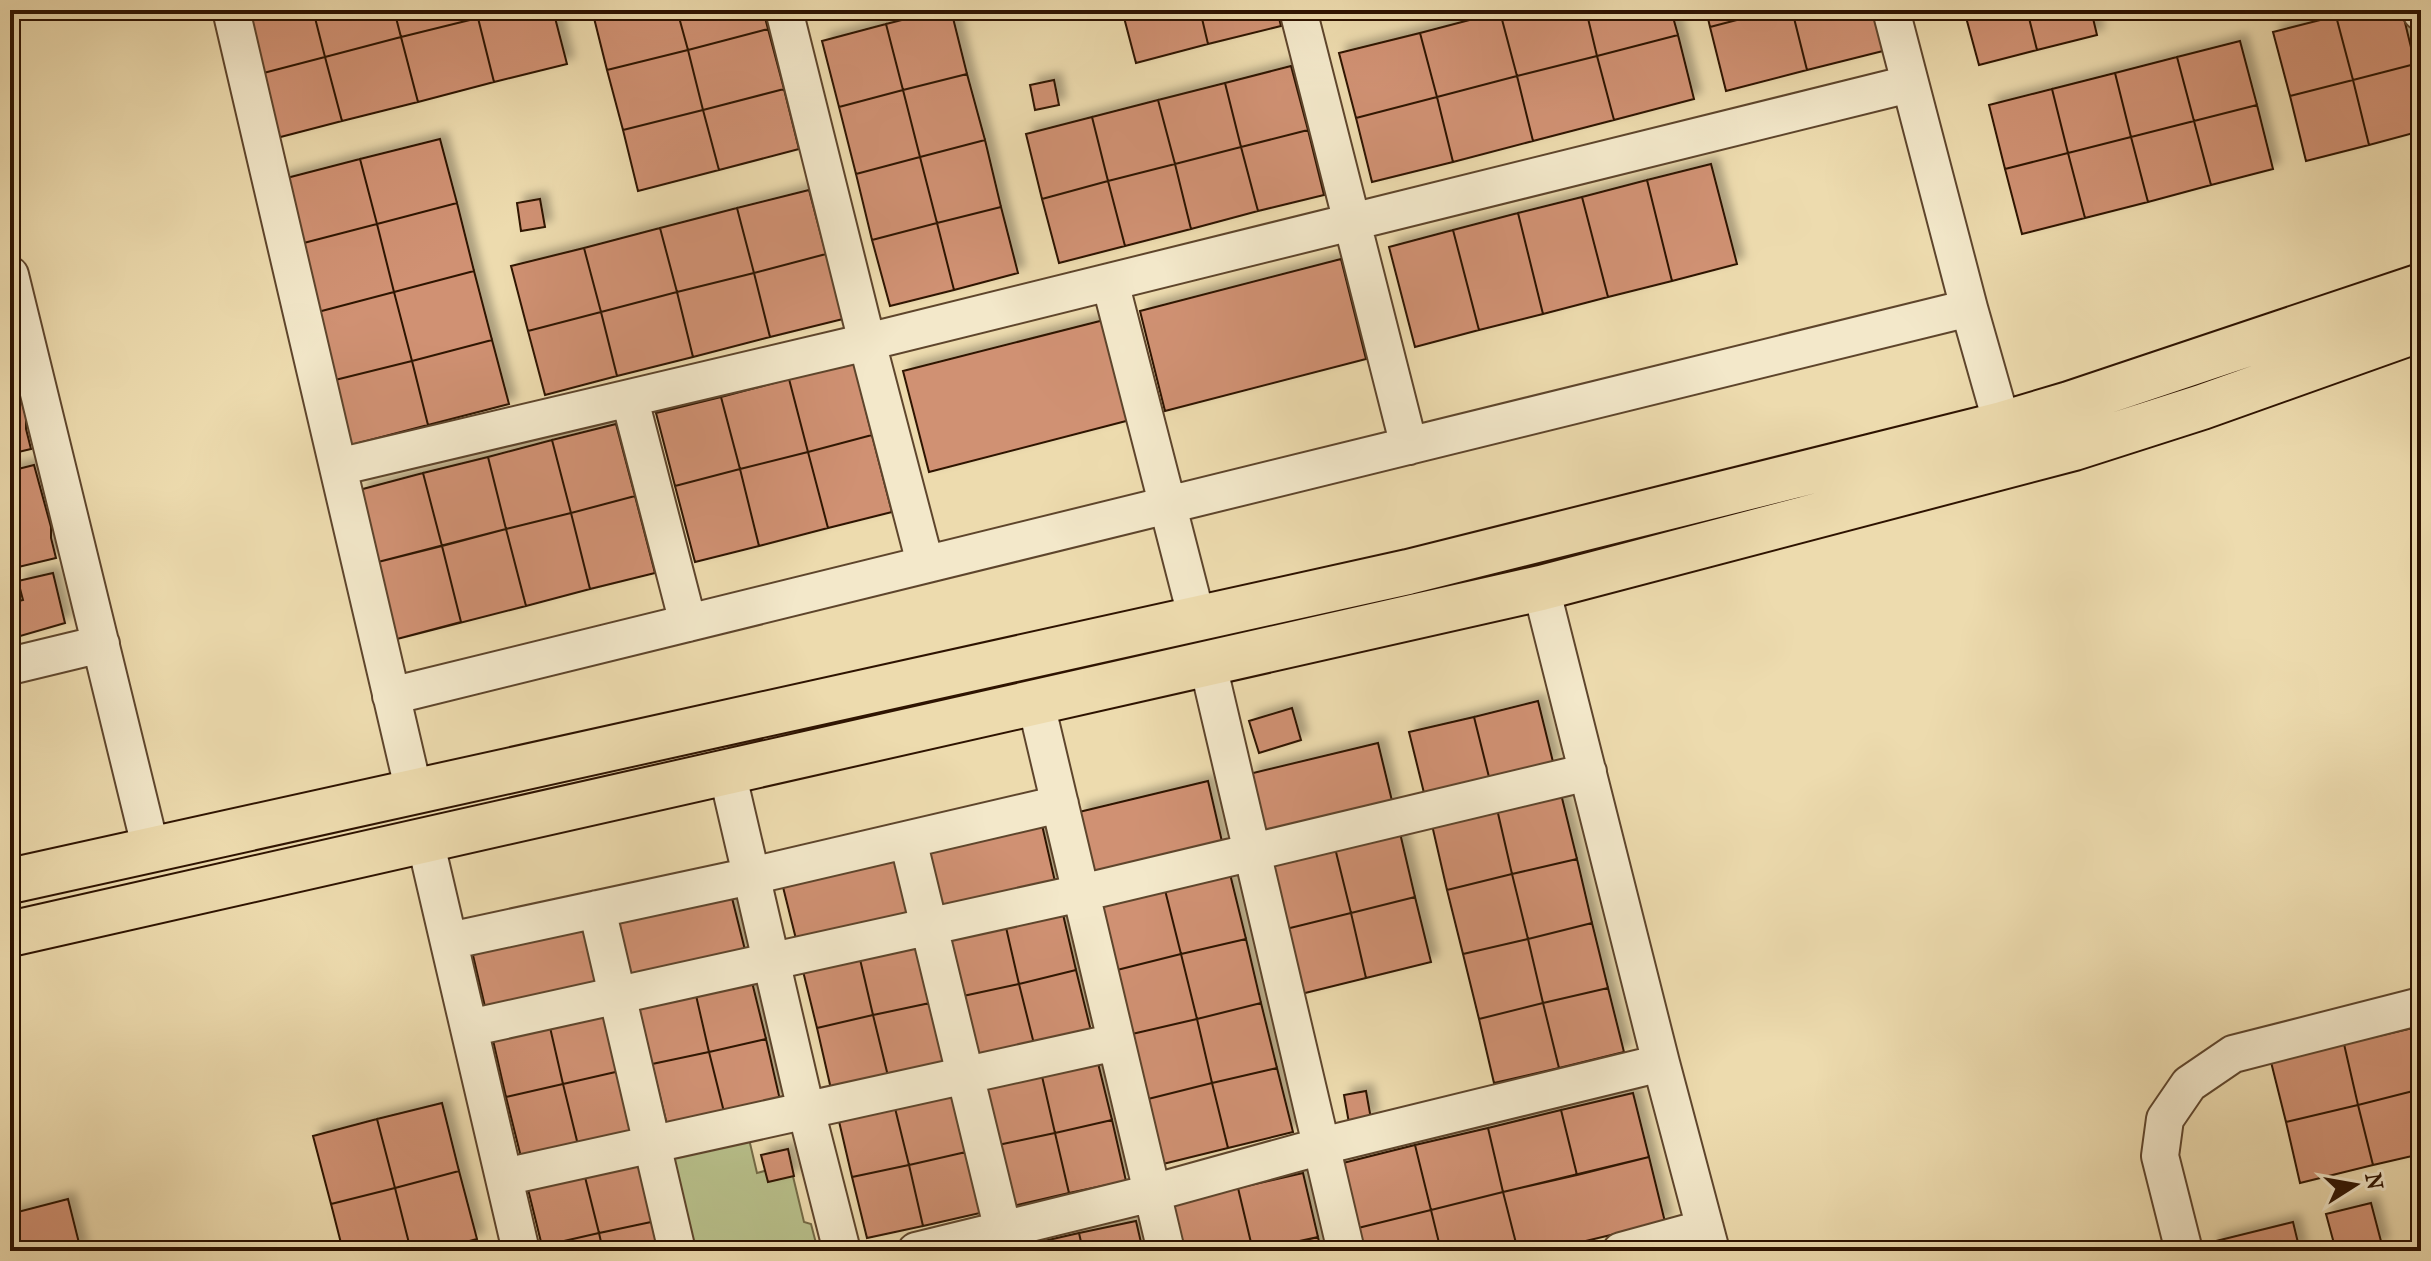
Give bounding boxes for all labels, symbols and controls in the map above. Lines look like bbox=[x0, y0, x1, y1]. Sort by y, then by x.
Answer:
north arrow bbox=[2315, 1145, 2395, 1225]
text: N bbox=[2359, 1171, 2388, 1192]

